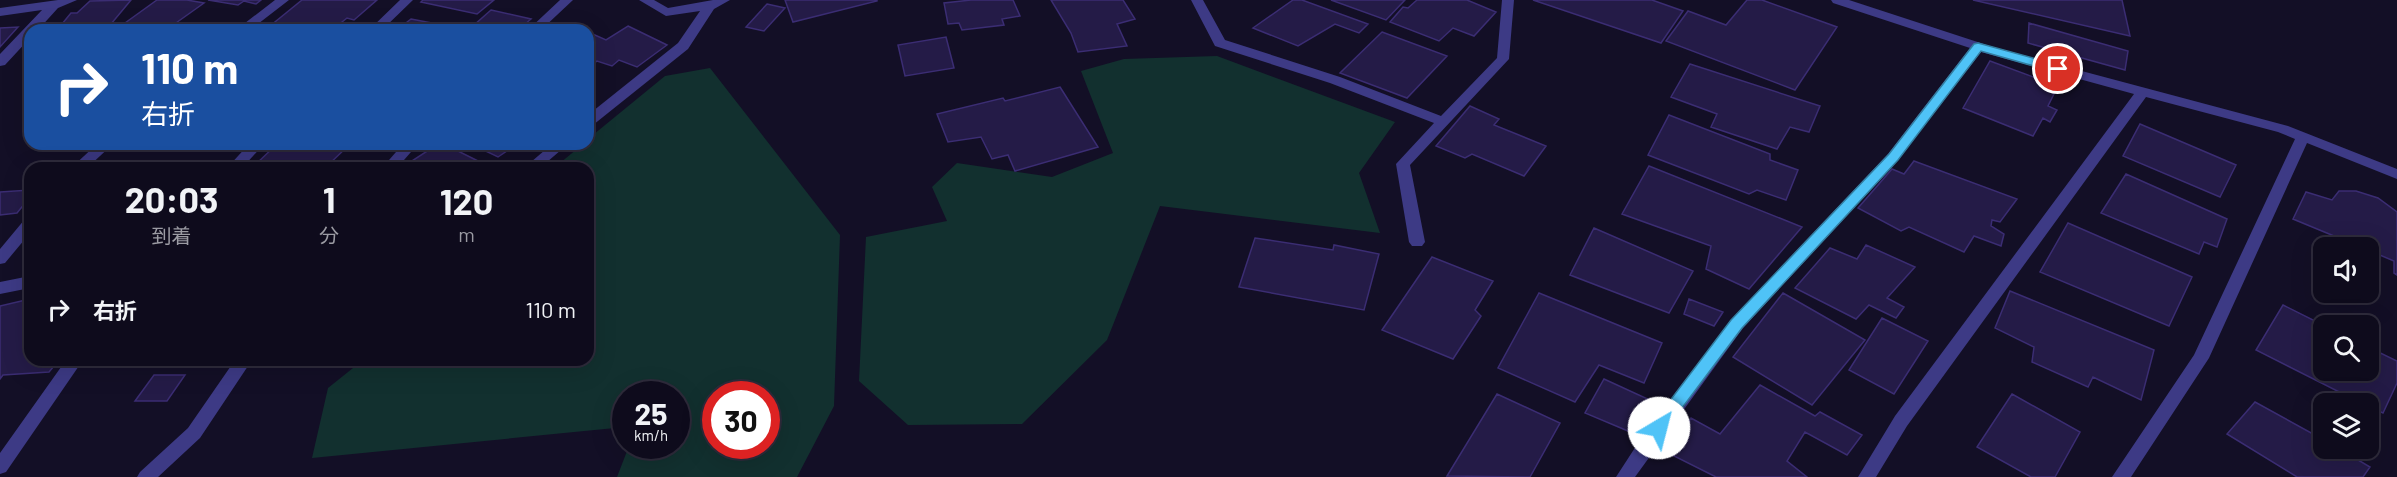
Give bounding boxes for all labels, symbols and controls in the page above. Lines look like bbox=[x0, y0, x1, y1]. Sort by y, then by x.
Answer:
text: 110 m bbox=[141, 42, 238, 92]
pin bbox=[2032, 43, 2083, 94]
icon: right bbox=[42, 48, 120, 126]
icon: arrive bbox=[2041, 52, 2074, 85]
text: 右折 bbox=[141, 97, 195, 129]
text: 20:03 bbox=[125, 177, 218, 220]
text: 1 bbox=[323, 177, 336, 220]
text: 120 bbox=[440, 179, 493, 222]
text: m bbox=[458, 222, 475, 246]
text: 到着 bbox=[152, 223, 192, 247]
text: 分 bbox=[319, 223, 339, 247]
map controls bbox=[2313, 237, 2379, 459]
button: sound bbox=[2313, 237, 2379, 303]
icon: right bbox=[42, 293, 75, 326]
text: 110 m bbox=[526, 296, 576, 322]
text: 右折 bbox=[93, 297, 137, 323]
button: search bbox=[2313, 315, 2379, 381]
speed limit sign: 30 bbox=[702, 381, 780, 459]
button: layers bbox=[2313, 393, 2379, 459]
text: 25 bbox=[635, 395, 667, 431]
position arrow bbox=[1627, 396, 1691, 460]
text: km/h bbox=[634, 426, 668, 444]

